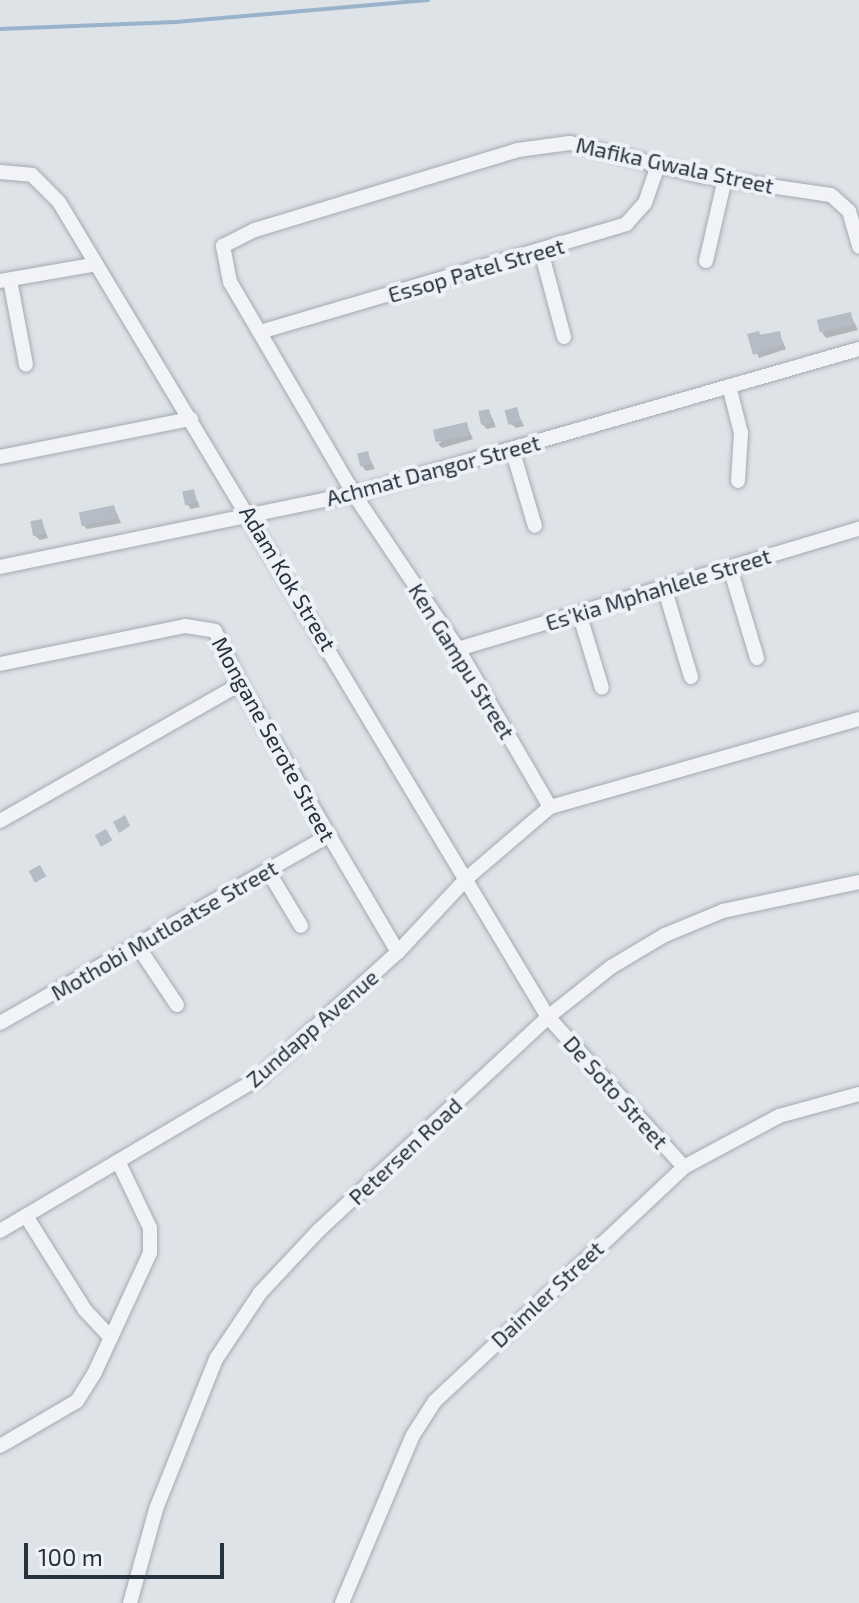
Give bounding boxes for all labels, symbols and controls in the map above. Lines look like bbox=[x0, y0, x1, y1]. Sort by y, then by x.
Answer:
street label: Mafika Gwala Street bbox=[574, 131, 776, 199]
street label: Essop Patel Street bbox=[385, 232, 567, 308]
street label: Achmat Dangor Street bbox=[323, 429, 543, 511]
street label: Adam Kok Street bbox=[234, 500, 342, 656]
street label: Es'kia Mphahlele Street bbox=[542, 542, 774, 636]
street label: Ken Gampu Street bbox=[403, 578, 521, 744]
street label: Mongane Serote Street bbox=[207, 632, 341, 846]
street label: Mothobi Mutloatse Street bbox=[46, 854, 282, 1006]
street label: Zundapp Avenue bbox=[240, 963, 384, 1093]
street label: De Soto Street bbox=[558, 1030, 674, 1154]
street label: Petersen Road bbox=[343, 1092, 467, 1210]
street label: Daimler Street bbox=[485, 1235, 609, 1353]
scale bar bbox=[28, 1527, 228, 1577]
text: 100 m bbox=[38, 1542, 103, 1571]

